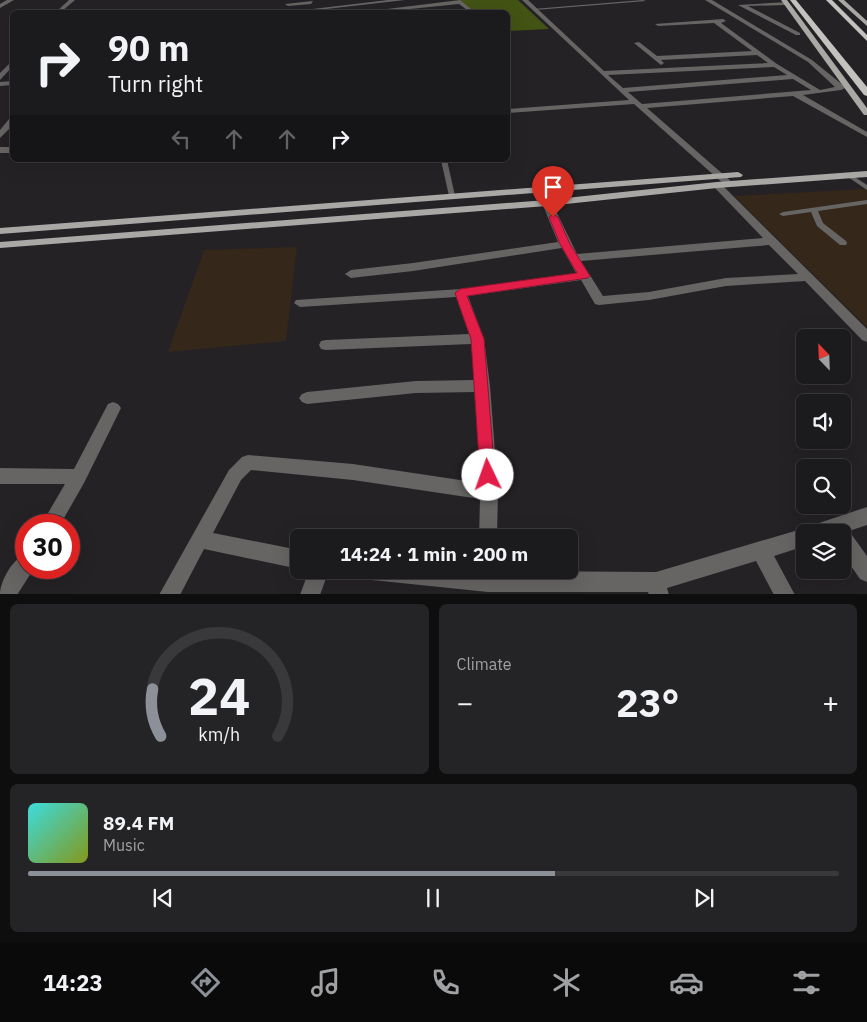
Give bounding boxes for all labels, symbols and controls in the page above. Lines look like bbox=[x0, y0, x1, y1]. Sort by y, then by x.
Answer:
text: 90 m bbox=[108, 25, 190, 71]
icon: right bbox=[25, 30, 90, 95]
text: Turn right bbox=[108, 69, 203, 98]
icon: left bbox=[167, 125, 195, 153]
icon: ahead bbox=[220, 125, 248, 153]
icon: ahead bbox=[273, 125, 301, 153]
icon: right bbox=[326, 125, 354, 153]
pin bbox=[532, 166, 574, 217]
icon: arrive bbox=[539, 173, 567, 201]
north arrow bbox=[796, 329, 851, 384]
map controls bbox=[796, 329, 851, 579]
button: sound bbox=[796, 394, 851, 449]
position arrow bbox=[461, 448, 513, 500]
button: search bbox=[796, 459, 851, 514]
speed limit sign: 30 bbox=[15, 514, 80, 579]
button: layers bbox=[796, 524, 851, 579]
text: 14:24 · 1 min · 200 m bbox=[340, 542, 528, 566]
text: Climate bbox=[457, 654, 512, 674]
text: 24 bbox=[188, 662, 250, 729]
text: 23° bbox=[616, 678, 679, 727]
text: − bbox=[457, 684, 473, 721]
text: + bbox=[822, 684, 839, 721]
text: km/h bbox=[198, 723, 240, 746]
text: 89.4 FM bbox=[103, 811, 174, 835]
text: Music bbox=[103, 835, 145, 855]
icon: previous bbox=[149, 884, 177, 912]
icon: pause bbox=[419, 884, 447, 912]
icon: next bbox=[690, 884, 718, 912]
icon: directions bbox=[188, 965, 223, 1000]
icon: music bbox=[308, 965, 343, 1000]
icon: phone bbox=[428, 965, 463, 1000]
icon: climate bbox=[549, 965, 584, 1000]
icon: car bbox=[669, 965, 704, 1000]
icon: filters bbox=[789, 965, 824, 1000]
text: 14:23 bbox=[43, 968, 103, 997]

